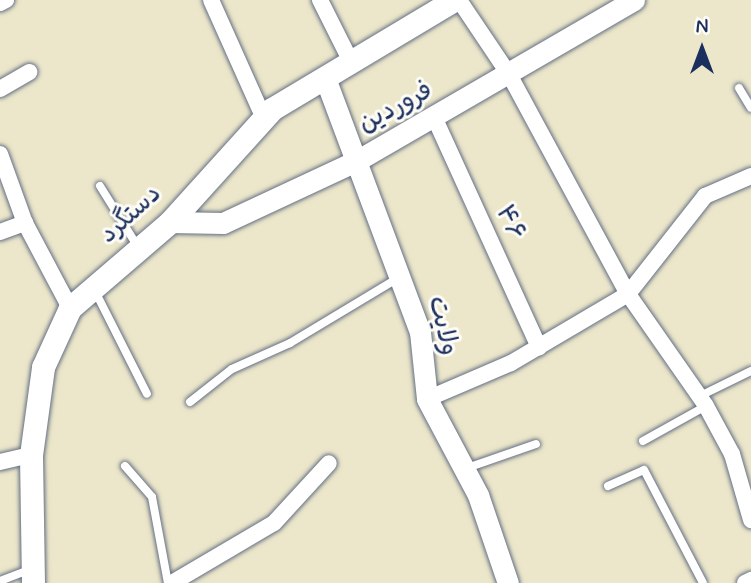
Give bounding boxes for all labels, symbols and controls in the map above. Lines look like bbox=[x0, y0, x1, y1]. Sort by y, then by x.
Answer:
north arrow bbox=[667, 14, 737, 84]
text: N bbox=[696, 15, 708, 40]
street label: فروردین bbox=[354, 76, 438, 140]
street label: دستگرد bbox=[94, 179, 168, 251]
street label: ۴۶ bbox=[487, 200, 531, 246]
street label: ولایت bbox=[420, 293, 464, 359]

